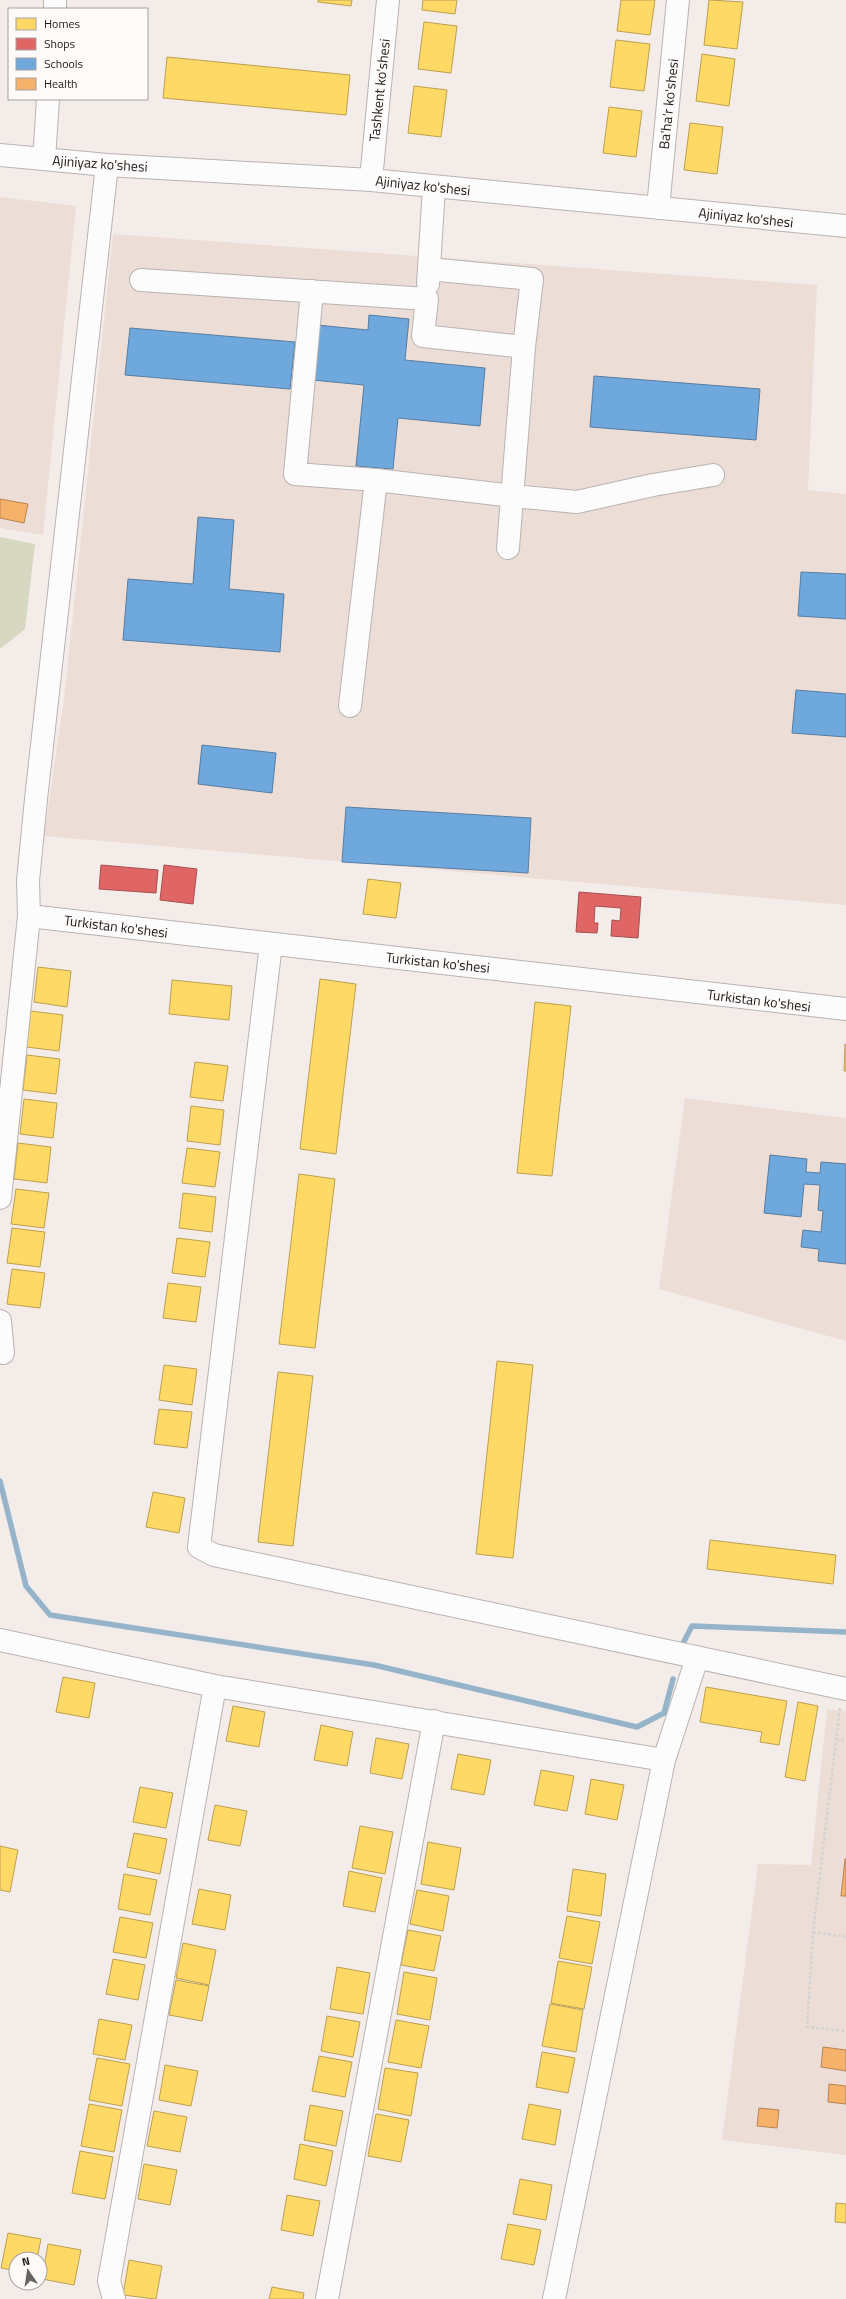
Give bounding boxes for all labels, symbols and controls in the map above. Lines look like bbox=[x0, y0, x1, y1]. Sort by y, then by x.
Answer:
legend bbox=[8, 8, 148, 100]
text: Homes bbox=[44, 14, 80, 33]
text: Shops bbox=[44, 34, 76, 53]
street label: Tashkent ko'shesi bbox=[363, 37, 395, 143]
text: Schools bbox=[44, 54, 84, 73]
street label: Ba'ha'r ko'shesi bbox=[653, 58, 683, 150]
text: Health bbox=[44, 74, 78, 93]
street label: Ajiniyaz ko'shesi bbox=[52, 149, 148, 177]
street label: Ajiniyaz ko'shesi bbox=[374, 170, 472, 200]
street label: Ajiniyaz ko'shesi bbox=[697, 202, 795, 232]
street label: Turkistan ko'shesi bbox=[63, 909, 169, 943]
street label: Turkistan ko'shesi bbox=[385, 946, 491, 978]
street label: Turkistan ko'shesi bbox=[706, 983, 812, 1017]
north arrow bbox=[8, 2251, 48, 2291]
text: N bbox=[20, 2253, 31, 2270]

